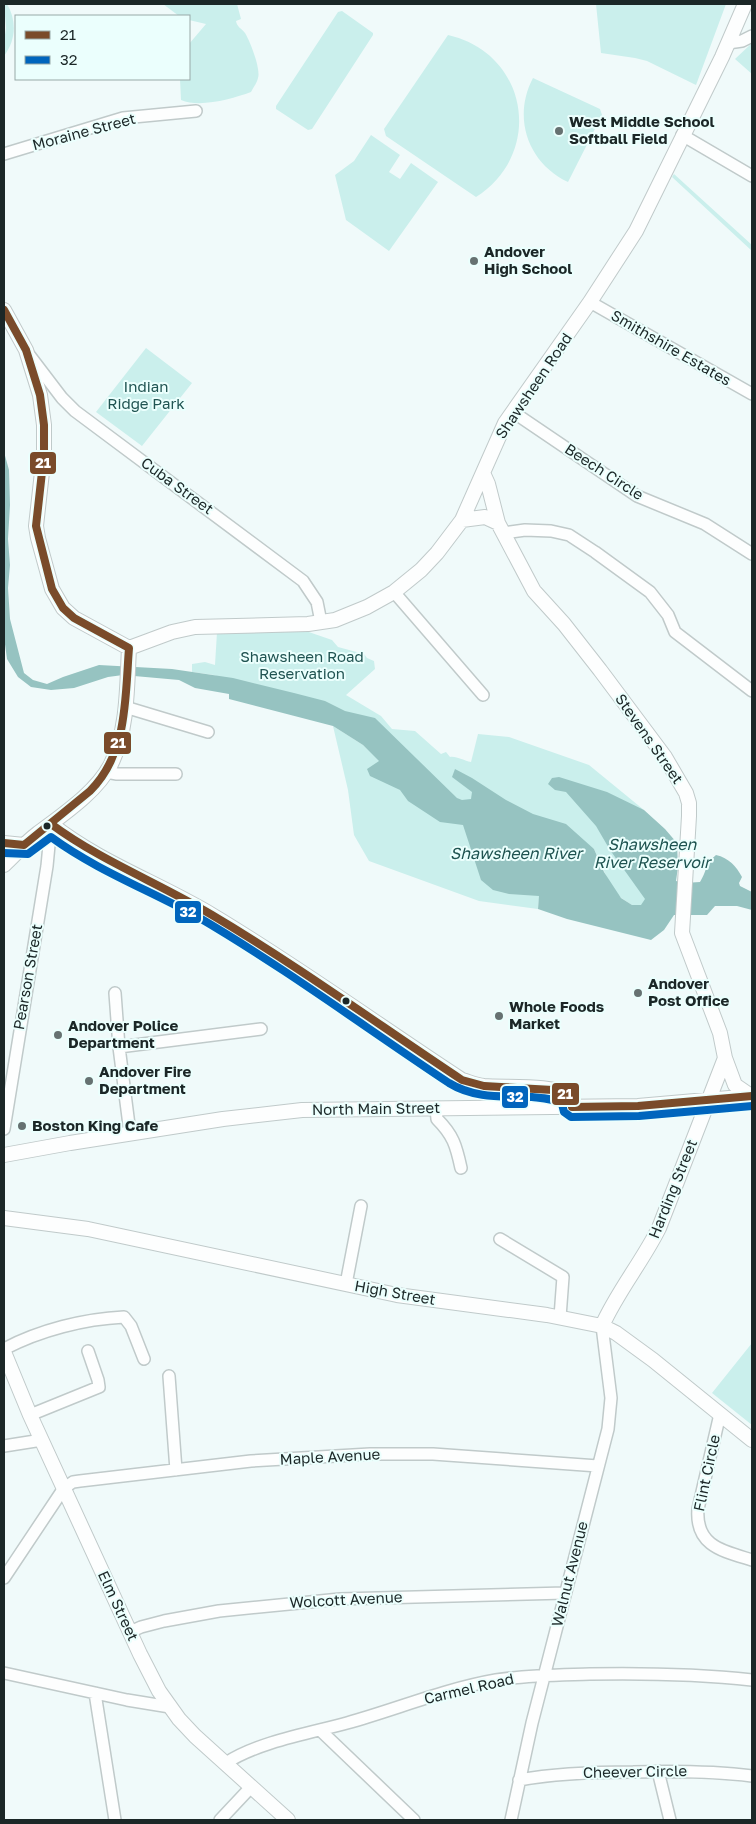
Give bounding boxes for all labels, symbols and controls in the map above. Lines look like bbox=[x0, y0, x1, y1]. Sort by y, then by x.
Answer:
legend bbox=[15, 15, 190, 80]
text: 21 bbox=[60, 25, 76, 43]
text: 32 bbox=[60, 50, 77, 68]
street label: Moraine Street bbox=[30, 109, 137, 153]
place label: West Middle School Softball Field bbox=[569, 112, 714, 147]
marker: West Middle School Softball Field bbox=[553, 125, 565, 137]
place label: Andover High School bbox=[484, 242, 572, 277]
marker: Andover High School bbox=[468, 255, 480, 267]
street label: Smithshire Estates bbox=[608, 305, 735, 389]
street label: Shawsheen Road bbox=[491, 329, 575, 442]
park label: Indian Ridge Park bbox=[107, 377, 185, 412]
street label: Beech Circle bbox=[562, 439, 647, 503]
line badge: 21 bbox=[29, 451, 57, 475]
street label: Cuba Street bbox=[138, 453, 217, 517]
text: 21 bbox=[35, 454, 51, 471]
park label: Shawsheen Road Reservation bbox=[240, 647, 364, 682]
street label: Stevens Street bbox=[612, 690, 688, 787]
line badge: 21 bbox=[103, 731, 132, 755]
text: 21 bbox=[110, 734, 126, 751]
unlabelled marker bbox=[42, 821, 52, 831]
water label: Shawsheen River Reservoir bbox=[594, 834, 713, 872]
water label: Shawsheen River bbox=[450, 843, 585, 863]
line badge: 32 bbox=[174, 900, 202, 924]
text: 32 bbox=[179, 903, 197, 920]
street label: Pearson Street bbox=[9, 923, 45, 1031]
place label: Andover Post Office bbox=[648, 974, 730, 1009]
marker: Andover Post Office bbox=[632, 987, 644, 999]
unlabelled marker bbox=[341, 996, 351, 1006]
place label: Whole Foods Market bbox=[509, 997, 604, 1032]
marker: Whole Foods Market bbox=[493, 1010, 505, 1022]
place label: Andover Police Department bbox=[68, 1016, 178, 1051]
marker: Andover Police Department bbox=[52, 1029, 64, 1041]
place label: Andover Fire Department bbox=[99, 1062, 191, 1097]
marker: Andover Fire Department bbox=[83, 1075, 95, 1087]
line badge: 21 bbox=[551, 1082, 580, 1106]
line badge: 32 bbox=[501, 1085, 529, 1109]
text: 21 bbox=[557, 1085, 573, 1102]
text: 32 bbox=[506, 1088, 524, 1105]
street label: North Main Street bbox=[312, 1098, 440, 1118]
place label: Boston King Cafe bbox=[32, 1116, 159, 1134]
marker: Boston King Cafe bbox=[16, 1120, 28, 1132]
street label: Harding Street bbox=[644, 1136, 700, 1241]
street label: High Street bbox=[353, 1276, 437, 1308]
street label: Flint Circle bbox=[689, 1432, 723, 1513]
street label: Maple Avenue bbox=[279, 1444, 381, 1468]
street label: Walnut Avenue bbox=[547, 1519, 591, 1628]
street label: Elm Street bbox=[95, 1568, 143, 1644]
street label: Wolcott Avenue bbox=[289, 1587, 403, 1611]
street label: Carmel Road bbox=[422, 1669, 516, 1707]
street label: Cheever Circle bbox=[583, 1761, 688, 1781]

